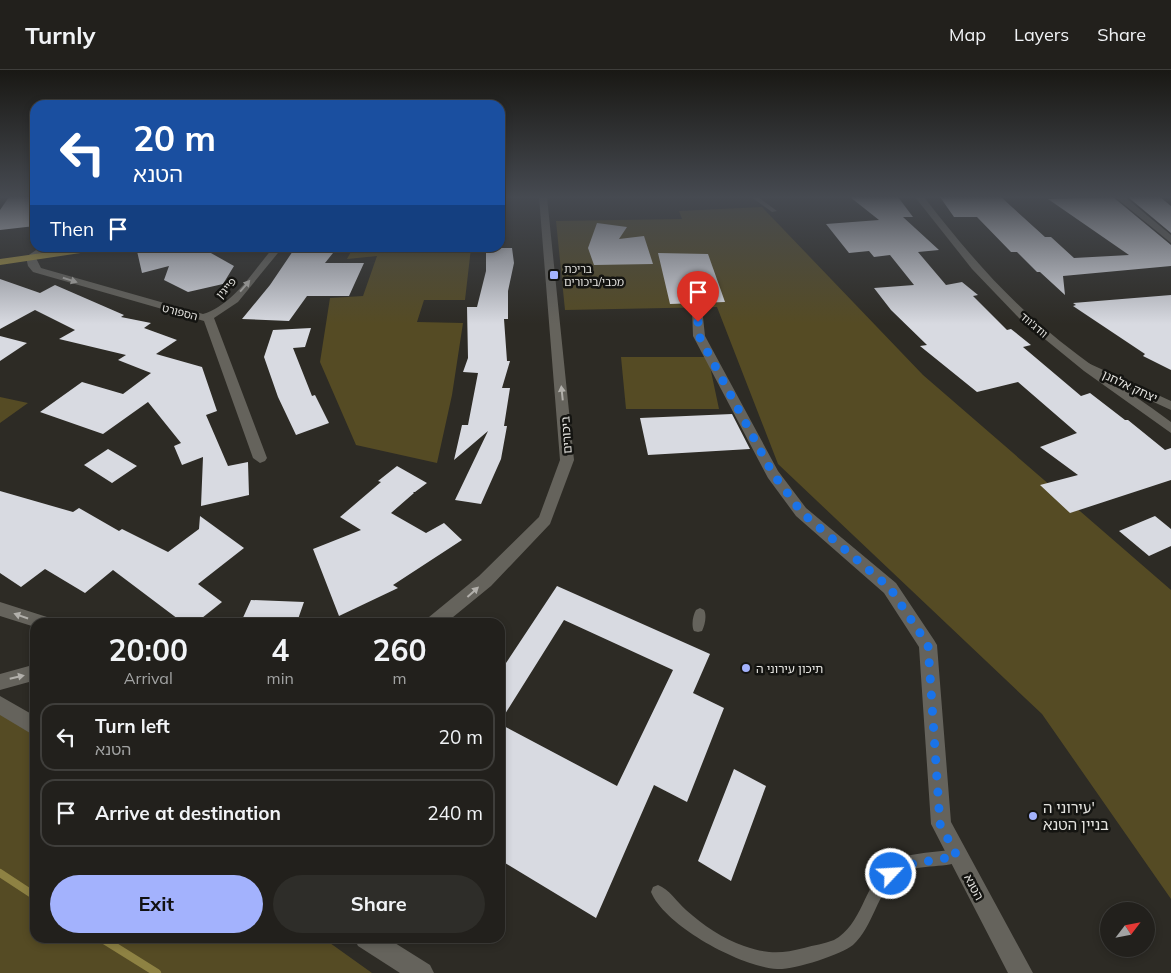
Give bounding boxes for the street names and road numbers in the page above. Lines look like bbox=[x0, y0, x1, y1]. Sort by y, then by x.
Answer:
street label: פייגין bbox=[213, 274, 239, 302]
street label: הספורט bbox=[161, 301, 199, 323]
street label: וודג'ווד bbox=[1017, 309, 1051, 341]
street label: יצחק אלחנן bbox=[1100, 367, 1160, 405]
street label: ביכורים bbox=[557, 416, 575, 454]
street label: הטנא bbox=[961, 871, 987, 903]

